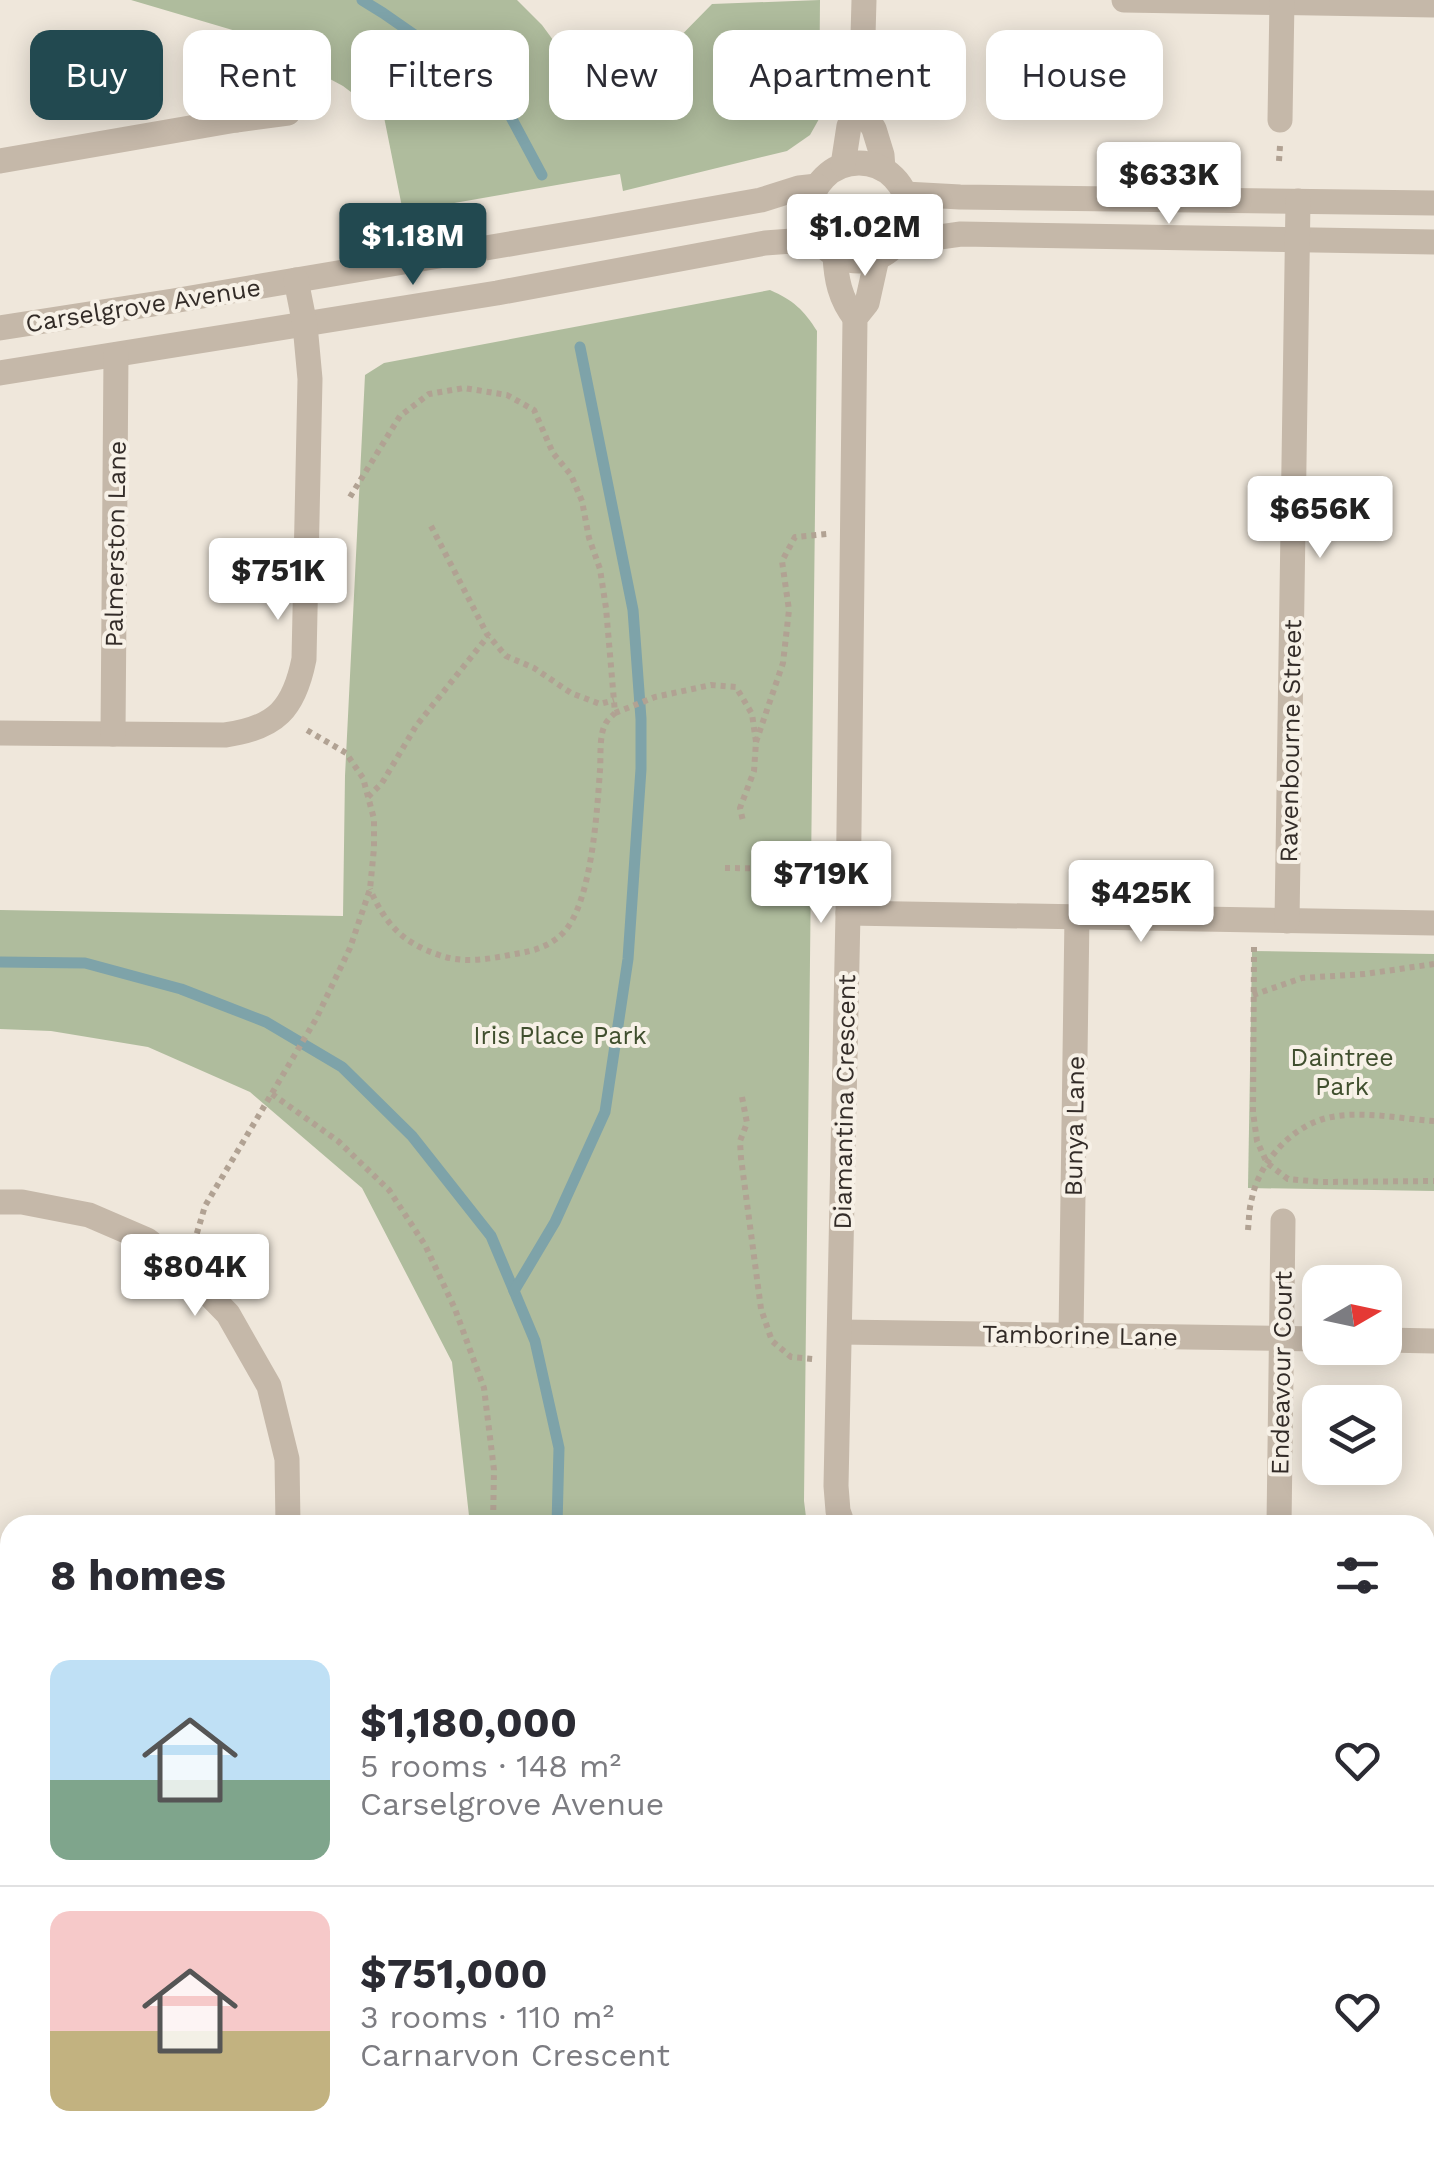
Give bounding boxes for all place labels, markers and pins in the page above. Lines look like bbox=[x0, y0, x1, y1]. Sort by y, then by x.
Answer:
pin: $633K bbox=[1099, 142, 1239, 227]
pin: $1.02M bbox=[784, 194, 946, 279]
pin: $1.18M bbox=[332, 203, 494, 288]
pin: $656K bbox=[1250, 476, 1390, 561]
pin: $751K bbox=[208, 538, 348, 623]
pin: $719K bbox=[751, 841, 891, 926]
pin: $425K bbox=[1071, 860, 1211, 945]
pin: $804K bbox=[125, 1234, 265, 1319]

